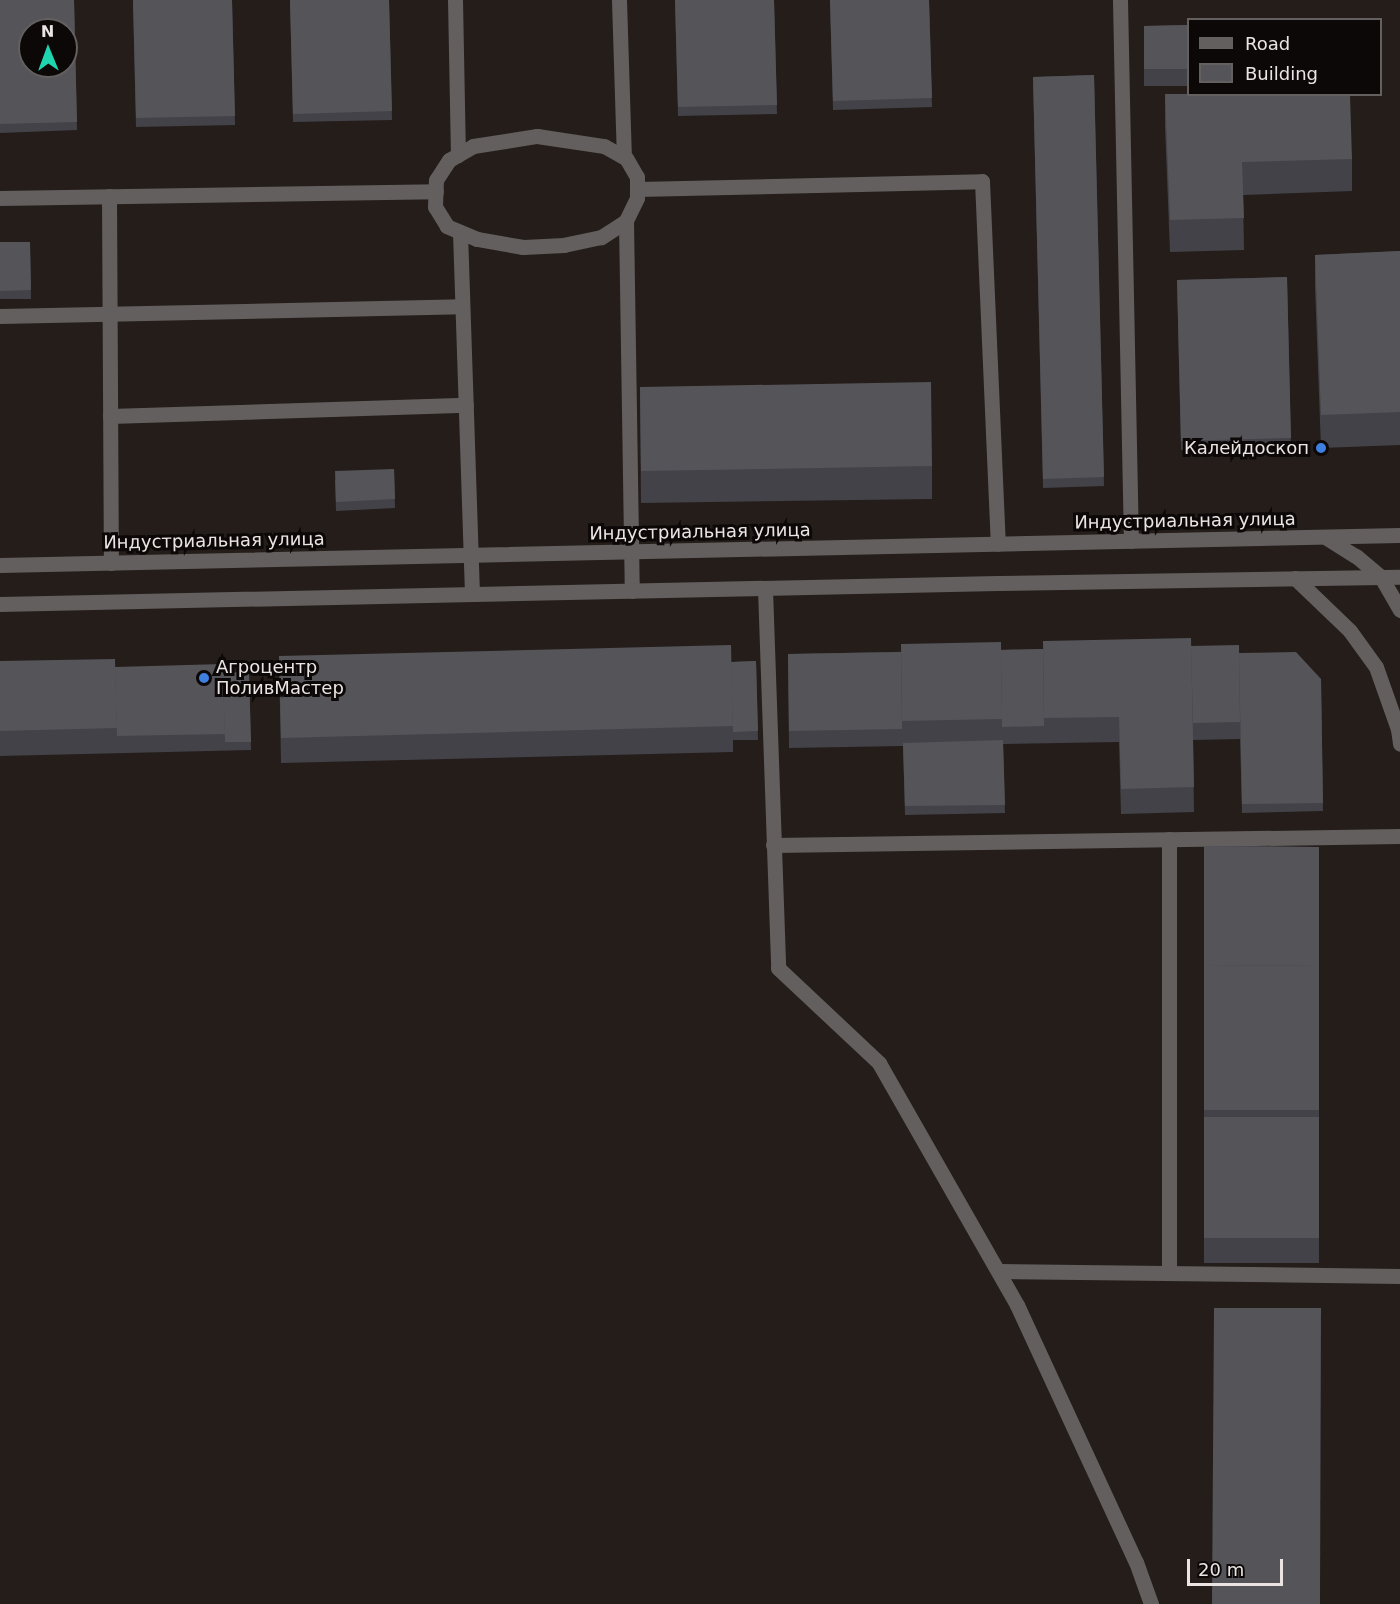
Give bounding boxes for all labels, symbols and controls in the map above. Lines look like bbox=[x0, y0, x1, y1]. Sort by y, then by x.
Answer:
north arrow bbox=[18, 18, 78, 78]
legend bbox=[1187, 18, 1382, 96]
text: N bbox=[41, 22, 55, 41]
text: Road bbox=[1245, 33, 1290, 54]
text: Building bbox=[1245, 63, 1318, 84]
place label: Калейдоскоп bbox=[1184, 437, 1309, 459]
marker: Калейдоскоп bbox=[1314, 441, 1328, 455]
street label: Индустриальная улица bbox=[1074, 508, 1296, 534]
street label: Индустриальная улица bbox=[589, 519, 811, 545]
street label: Индустриальная улица bbox=[103, 528, 325, 554]
place label: Агроцентр ПоливМастер bbox=[216, 657, 344, 700]
marker: Агроцентр ПоливМастер bbox=[197, 671, 211, 685]
scale bar bbox=[1190, 1547, 1286, 1585]
text: 20 m bbox=[1198, 1559, 1244, 1580]

